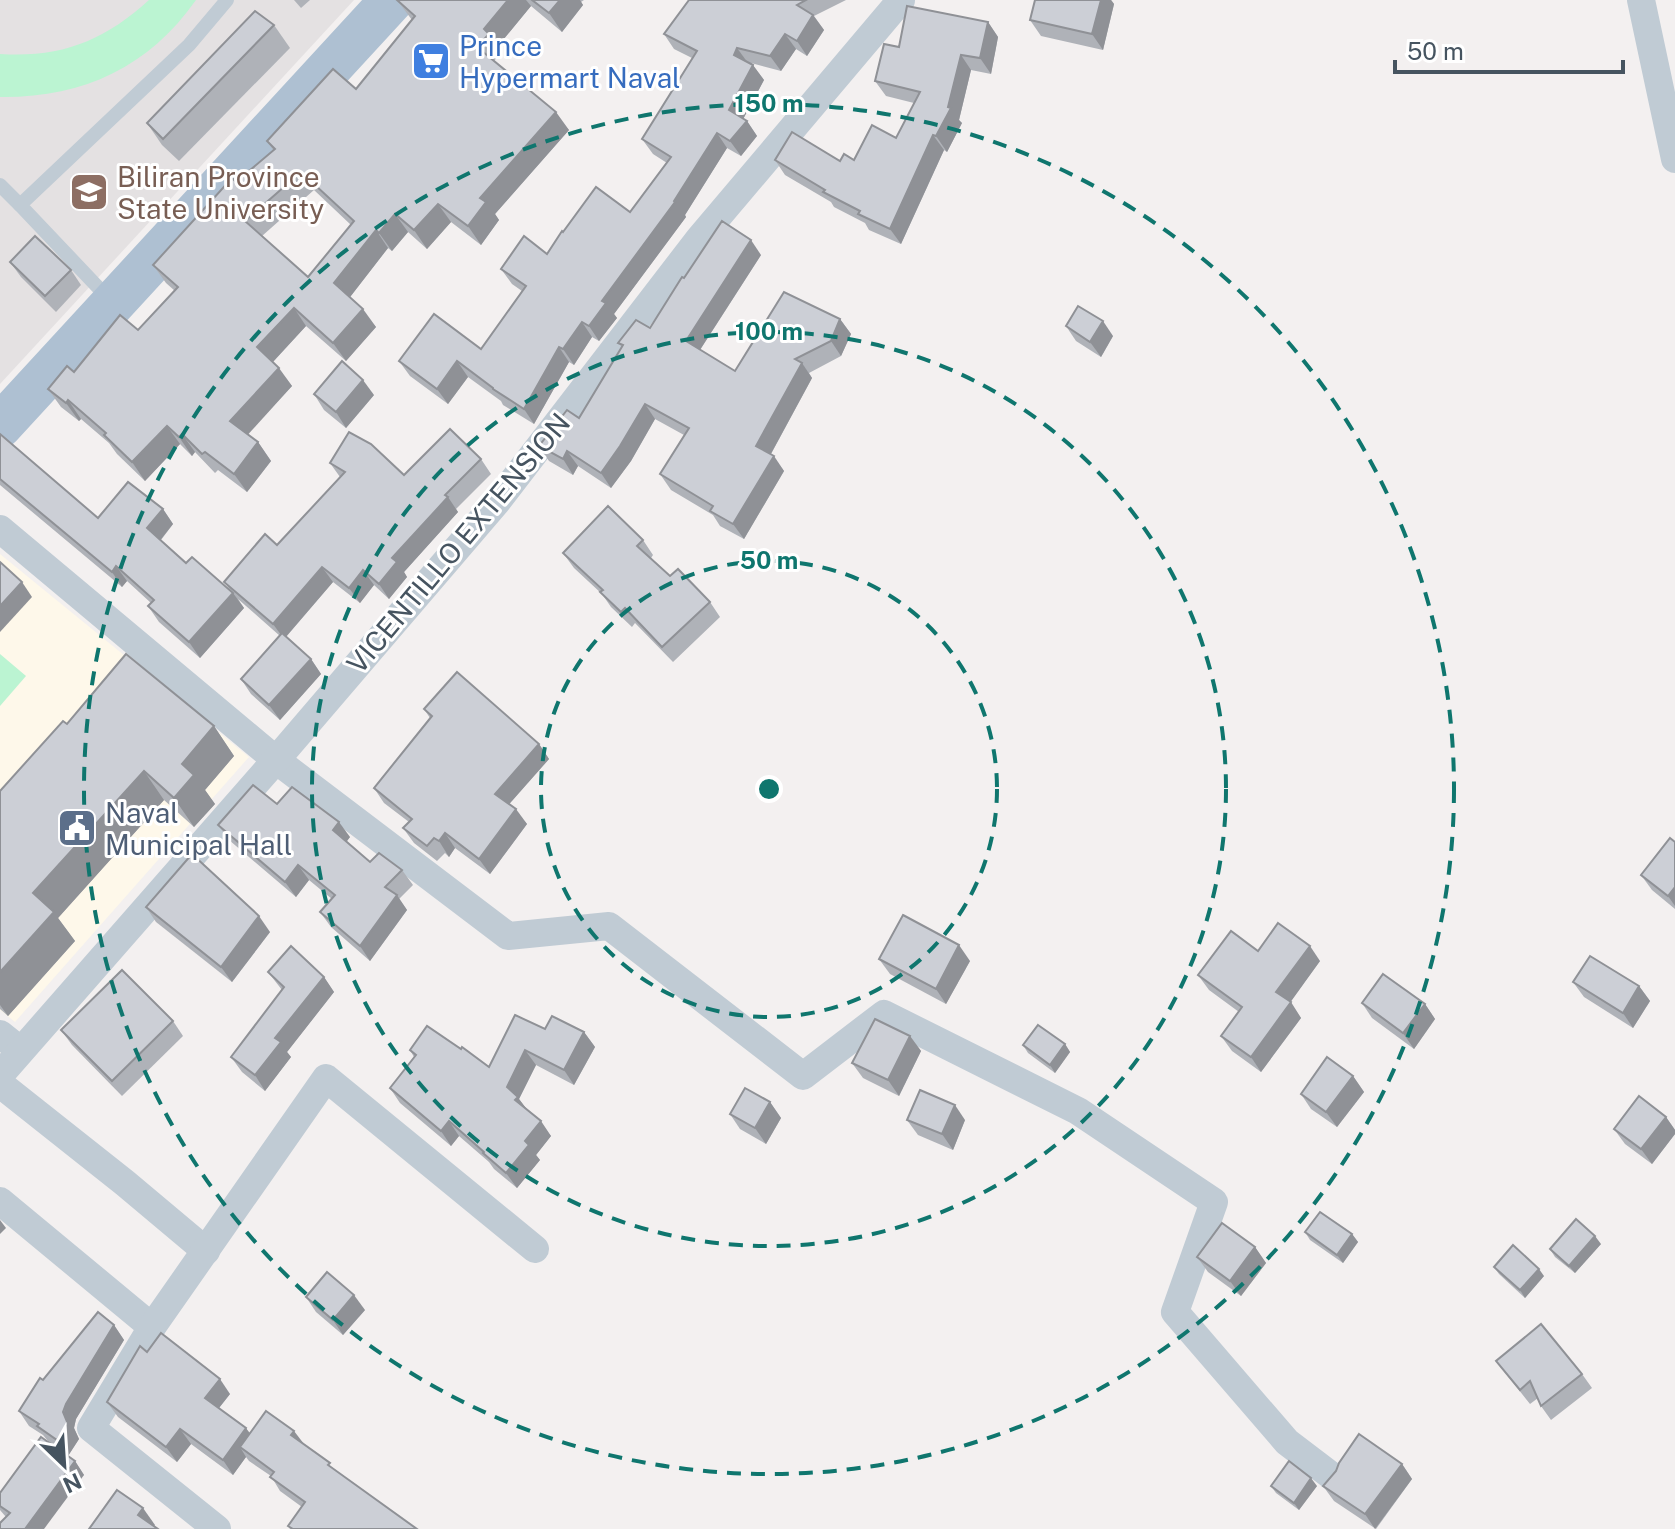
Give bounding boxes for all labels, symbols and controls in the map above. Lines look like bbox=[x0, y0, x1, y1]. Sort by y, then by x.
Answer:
scale bar bbox=[1395, 24, 1623, 74]
place label: Prince Hypermart Naval bbox=[459, 29, 681, 94]
text: 50 m bbox=[1407, 37, 1464, 65]
supermarket icon: Prince Hypermart Naval bbox=[410, 40, 452, 82]
text: 150 m bbox=[735, 89, 803, 117]
place label: Biliran Province State University bbox=[117, 160, 324, 225]
school or university icon: Biliran Province State University bbox=[68, 171, 110, 213]
text: 100 m bbox=[735, 317, 803, 345]
street label: VICENTILLO EXTENSION bbox=[340, 406, 576, 680]
text: 50 m bbox=[740, 546, 798, 574]
centre of rings bbox=[755, 775, 783, 803]
place label: Naval Municipal Hall bbox=[105, 796, 292, 861]
public building icon: Naval Municipal Hall bbox=[56, 807, 98, 849]
north arrow bbox=[24, 1425, 104, 1505]
text: N bbox=[59, 1468, 86, 1499]

